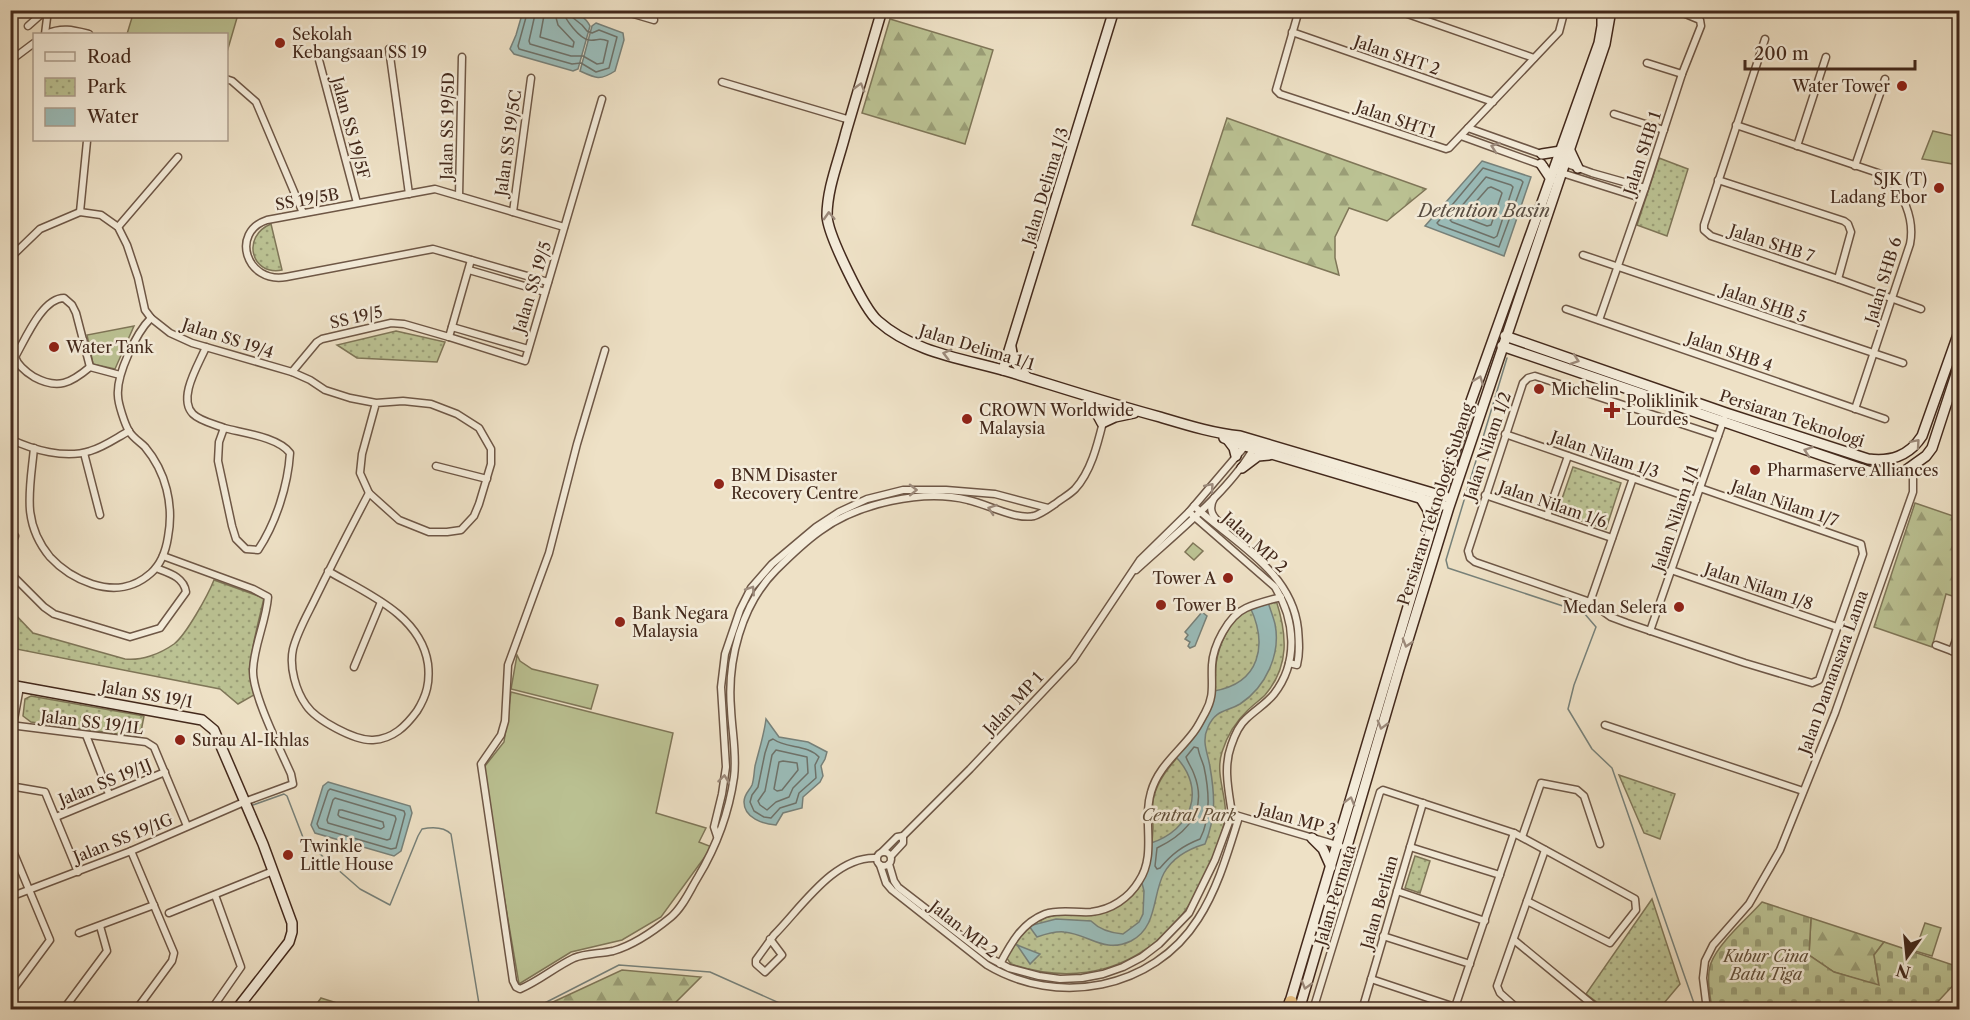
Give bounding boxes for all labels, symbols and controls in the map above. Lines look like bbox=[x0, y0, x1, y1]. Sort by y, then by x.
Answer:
place label: Sekolah Kebangsaan SS 19 bbox=[292, 24, 427, 62]
street label: Jalan SHT 2 bbox=[1349, 30, 1443, 79]
legend bbox=[33, 33, 228, 141]
scale bar bbox=[1745, 33, 1914, 71]
marker: Sekolah Kebangsaan SS 19 bbox=[273, 36, 287, 50]
text: 200 m bbox=[1754, 43, 1809, 65]
text: Road bbox=[87, 46, 132, 68]
street label: Jalan SS 19/5F bbox=[327, 72, 374, 181]
street label: Jalan SS 19/5D bbox=[436, 72, 458, 183]
text: Park bbox=[87, 76, 128, 98]
place label: Water Tower bbox=[1791, 76, 1890, 96]
marker: Water Tower bbox=[1895, 79, 1909, 93]
one-way arrow bbox=[853, 82, 865, 93]
street label: Jalan SS 19/5C bbox=[490, 89, 525, 200]
street label: Jalan SHT1 bbox=[1350, 95, 1439, 142]
text: Water bbox=[86, 106, 139, 128]
street label: Jalan SHB 1 bbox=[1618, 108, 1665, 200]
street label: Jalan Delima 1/3 bbox=[1017, 125, 1072, 250]
one-way arrow bbox=[1490, 142, 1501, 155]
place label: SJK (T) Ladang Ebor bbox=[1830, 169, 1927, 207]
marker: SJK (T) Ladang Ebor bbox=[1932, 181, 1946, 195]
street label: SS 19/5B bbox=[273, 184, 341, 214]
water label: Detention Basin bbox=[1416, 200, 1550, 222]
one-way arrow bbox=[823, 212, 836, 221]
street label: Jalan SHB 7 bbox=[1724, 219, 1817, 266]
street label: Jalan SHB 6 bbox=[1859, 234, 1906, 329]
street label: Jalan SS 19/5 bbox=[508, 239, 555, 338]
street label: Jalan SHB 5 bbox=[1716, 278, 1809, 327]
street label: SS 19/5 bbox=[328, 301, 384, 333]
street label: Jalan SS 19/4 bbox=[177, 313, 276, 362]
street label: Jalan Delima 1/1 bbox=[914, 319, 1037, 374]
street label: Jalan SHB 4 bbox=[1682, 326, 1775, 375]
place label: Water Tank bbox=[65, 337, 154, 357]
marker: Water Tank bbox=[47, 340, 61, 354]
one-way arrow bbox=[942, 349, 952, 362]
one-way arrow bbox=[1569, 353, 1580, 365]
one-way arrow bbox=[1472, 376, 1484, 387]
place label: Michelin bbox=[1551, 379, 1619, 399]
marker: Michelin bbox=[1532, 382, 1546, 396]
street label: Persiaran Teknologi bbox=[1717, 385, 1867, 451]
street label: Jalan Nilam 1/2 bbox=[1458, 389, 1515, 506]
place label: Poliklinik Lourdes bbox=[1626, 391, 1699, 429]
place label: CROWN Worldwide Malaysia bbox=[979, 400, 1134, 438]
street label: Persiaran Teknologi Subang bbox=[1393, 400, 1477, 608]
marker: Poliklinik Lourdes bbox=[1603, 401, 1621, 419]
marker: CROWN Worldwide Malaysia bbox=[960, 412, 974, 426]
street label: Jalan Nilam 1/3 bbox=[1545, 425, 1662, 482]
one-way arrow bbox=[1908, 439, 1919, 450]
one-way arrow bbox=[1803, 445, 1814, 458]
place label: Pharmaserve Alliances bbox=[1767, 460, 1939, 480]
street label: Jalan Nilam 1/1 bbox=[1647, 462, 1703, 577]
marker: Pharmaserve Alliances bbox=[1748, 463, 1762, 477]
place label: BNM Disaster Recovery Centre bbox=[731, 465, 858, 503]
street label: Jalan Nilam 1/7 bbox=[1726, 474, 1841, 531]
street label: Jalan Nilam 1/6 bbox=[1493, 475, 1610, 532]
marker: BNM Disaster Recovery Centre bbox=[712, 477, 726, 491]
one-way arrow bbox=[1203, 483, 1214, 494]
one-way arrow bbox=[909, 484, 918, 496]
one-way arrow bbox=[987, 503, 998, 516]
street label: Jalan MP 2 bbox=[1216, 505, 1292, 577]
street label: Jalan Nilam 1/8 bbox=[1699, 557, 1816, 614]
place label: Tower A bbox=[1153, 568, 1217, 588]
marker: Tower A bbox=[1221, 571, 1235, 585]
one-way arrow bbox=[744, 586, 755, 597]
street label: Jalan Damansara Lama bbox=[1793, 587, 1872, 760]
place label: Tower B bbox=[1173, 595, 1236, 615]
place label: Medan Selera bbox=[1562, 597, 1668, 617]
marker: Tower B bbox=[1154, 598, 1168, 612]
marker: Medan Selera bbox=[1672, 600, 1686, 614]
place label: Bank Negara Malaysia bbox=[632, 603, 729, 641]
marker: Bank Negara Malaysia bbox=[613, 615, 627, 629]
one-way arrow bbox=[1402, 637, 1414, 648]
street label: Jalan MP 1 bbox=[977, 667, 1047, 741]
street label: Jalan SS 19/1 bbox=[97, 676, 195, 712]
street label: Jalan SS 19/1L bbox=[36, 705, 145, 738]
one-way arrow bbox=[1377, 719, 1389, 730]
place label: Surau Al-Ikhlas bbox=[192, 730, 309, 750]
marker: Surau Al-Ikhlas bbox=[173, 733, 187, 747]
street label: Jalan SS 19/1J bbox=[53, 754, 155, 811]
one-way arrow bbox=[718, 775, 730, 784]
one-way arrow bbox=[1343, 796, 1355, 807]
street label: Jalan MP 3 bbox=[1253, 797, 1339, 840]
park label: Central Park bbox=[1142, 805, 1237, 825]
street label: Jalan SS 19/1G bbox=[67, 809, 176, 868]
place label: Twinkle Little House bbox=[300, 836, 394, 874]
street label: Jalan Permata bbox=[1309, 842, 1360, 951]
marker: Twinkle Little House bbox=[281, 848, 295, 862]
street label: Jalan Berlian bbox=[1355, 853, 1402, 954]
street label: Jalan MP 2 bbox=[924, 894, 1002, 962]
north arrow bbox=[1877, 927, 1937, 987]
park label: Kubur Cina Batu Tiga bbox=[1721, 946, 1809, 984]
text: N bbox=[1894, 960, 1912, 983]
one-way arrow bbox=[1301, 979, 1313, 990]

